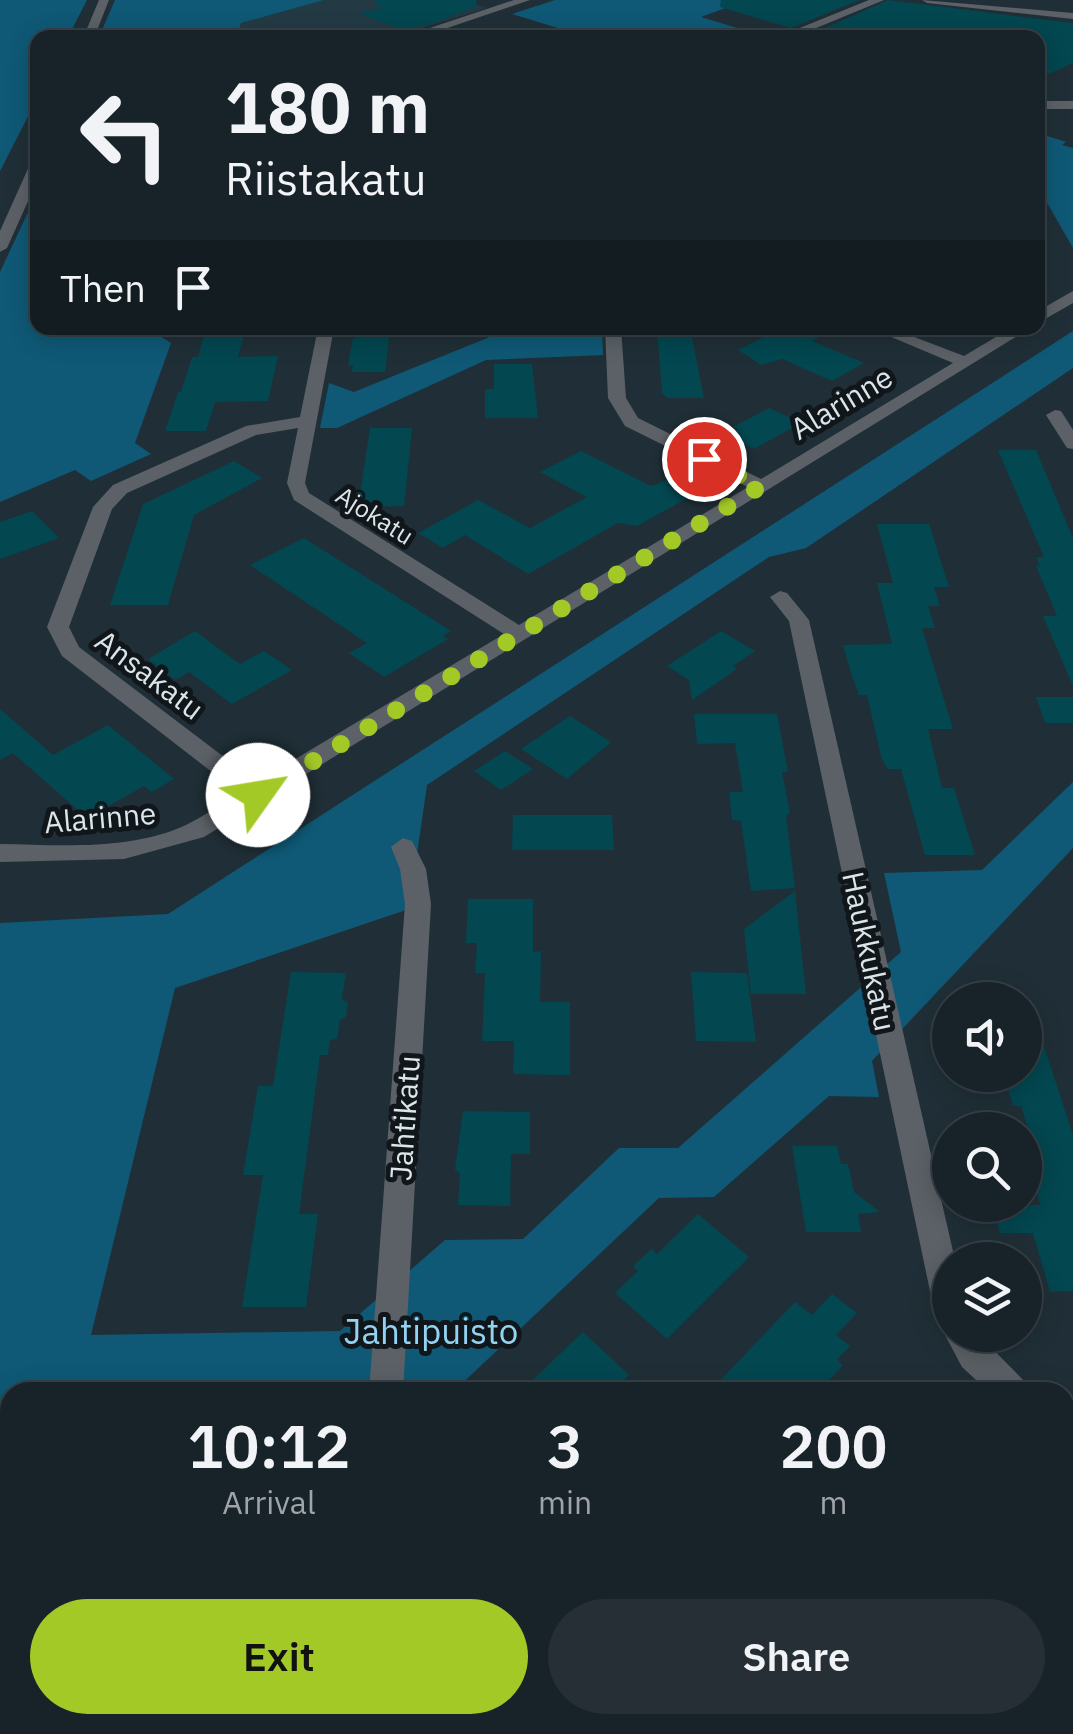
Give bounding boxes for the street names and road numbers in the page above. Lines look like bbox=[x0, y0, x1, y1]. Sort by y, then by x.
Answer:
street label: Alarinne bbox=[783, 356, 899, 448]
street label: Ajokatu bbox=[330, 478, 420, 552]
street label: Ansakatu bbox=[88, 620, 212, 728]
street label: Alarinne bbox=[42, 793, 158, 841]
street label: Haukkukatu bbox=[834, 868, 906, 1034]
street label: Jahtikatu bbox=[380, 1054, 428, 1182]

